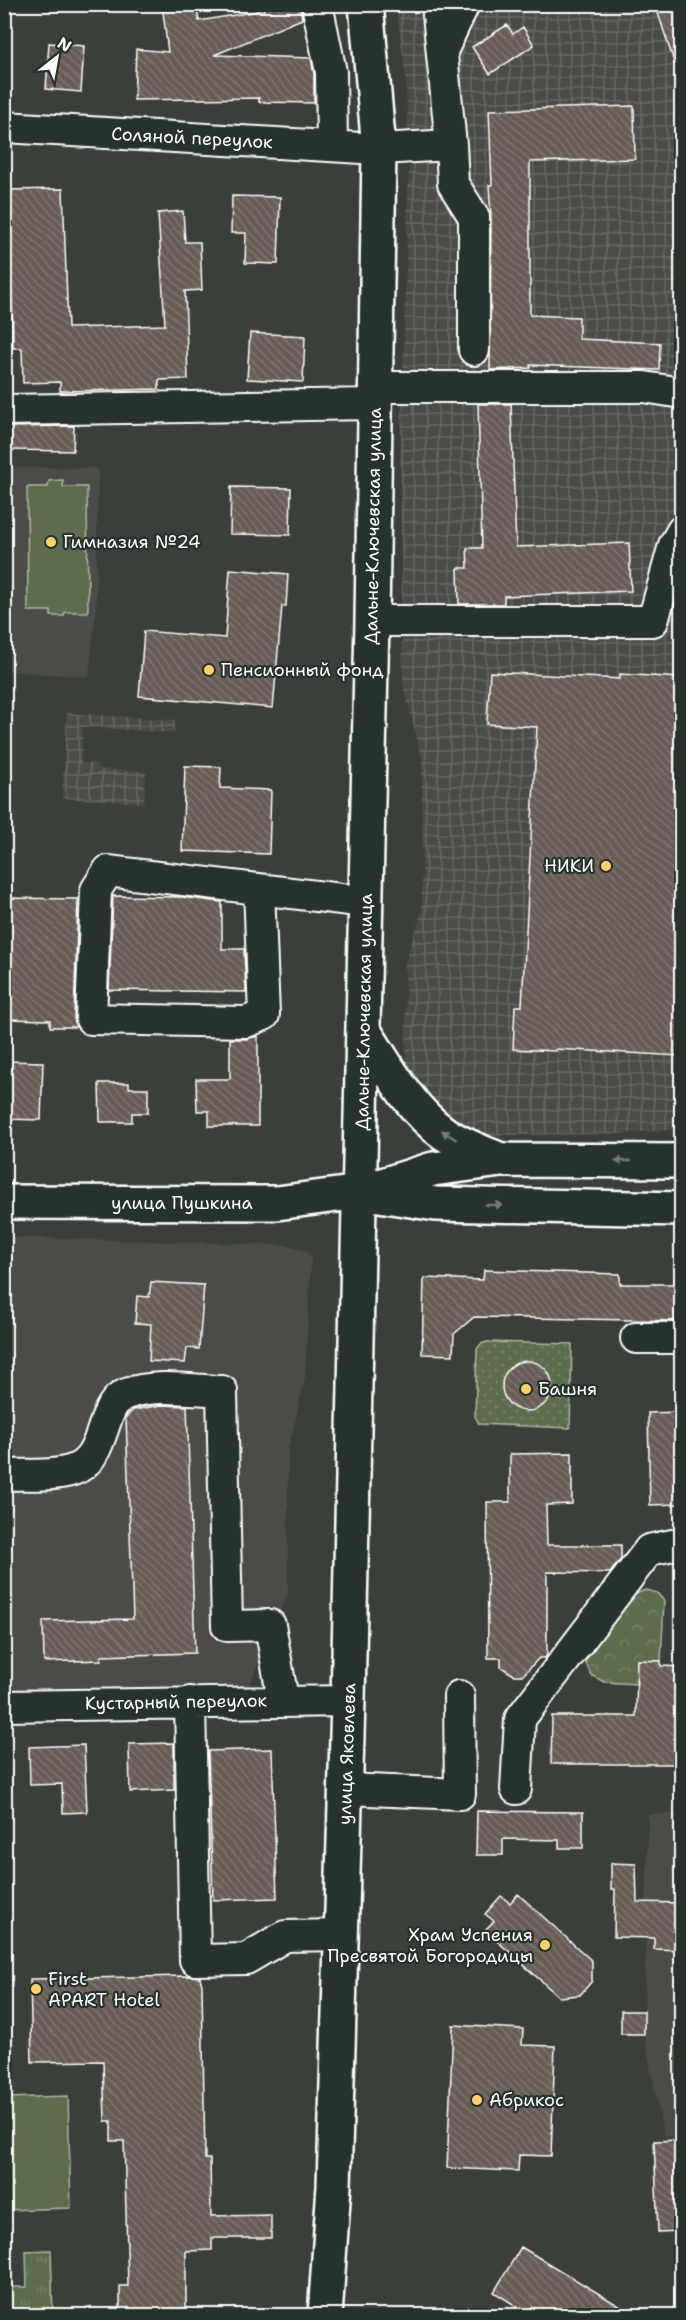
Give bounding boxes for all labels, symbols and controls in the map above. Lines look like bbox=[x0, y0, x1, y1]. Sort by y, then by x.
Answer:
north arrow bbox=[27, 27, 87, 87]
text: N bbox=[54, 32, 75, 57]
street label: Соляной переулок bbox=[111, 122, 274, 154]
street label: Дальне-Ключевская улица bbox=[359, 407, 387, 645]
place label: Гимназия №24 bbox=[63, 530, 201, 554]
marker: Гимназия №24 bbox=[44, 535, 58, 549]
place label: Пенсионный фонд bbox=[221, 658, 384, 682]
marker: Пенсионный фонд bbox=[202, 663, 216, 677]
place label: НИКИ bbox=[544, 854, 594, 878]
marker: НИКИ bbox=[599, 859, 613, 873]
street label: Дальне-Ключевская улица bbox=[350, 893, 378, 1131]
one-way arrow bbox=[441, 1129, 457, 1141]
one-way arrow bbox=[614, 1156, 633, 1166]
street label: улица Пушкина bbox=[111, 1191, 253, 1215]
one-way arrow bbox=[485, 1201, 504, 1210]
place label: Башня bbox=[538, 1377, 597, 1401]
marker: Башня bbox=[519, 1382, 533, 1396]
street label: улица Яковлева bbox=[333, 1683, 361, 1825]
street label: Кустарный переулок bbox=[85, 1688, 268, 1716]
place label: Храм Успения Пресвятой Богородицы bbox=[328, 1923, 533, 1968]
marker: Храм Успения Пресвятой Богородицы bbox=[538, 1938, 552, 1952]
place label: First APART Hotel bbox=[48, 1967, 160, 2012]
marker: First APART Hotel bbox=[29, 1982, 43, 1996]
place label: Абрикос bbox=[489, 2088, 564, 2112]
marker: Абрикос bbox=[470, 2093, 484, 2107]

